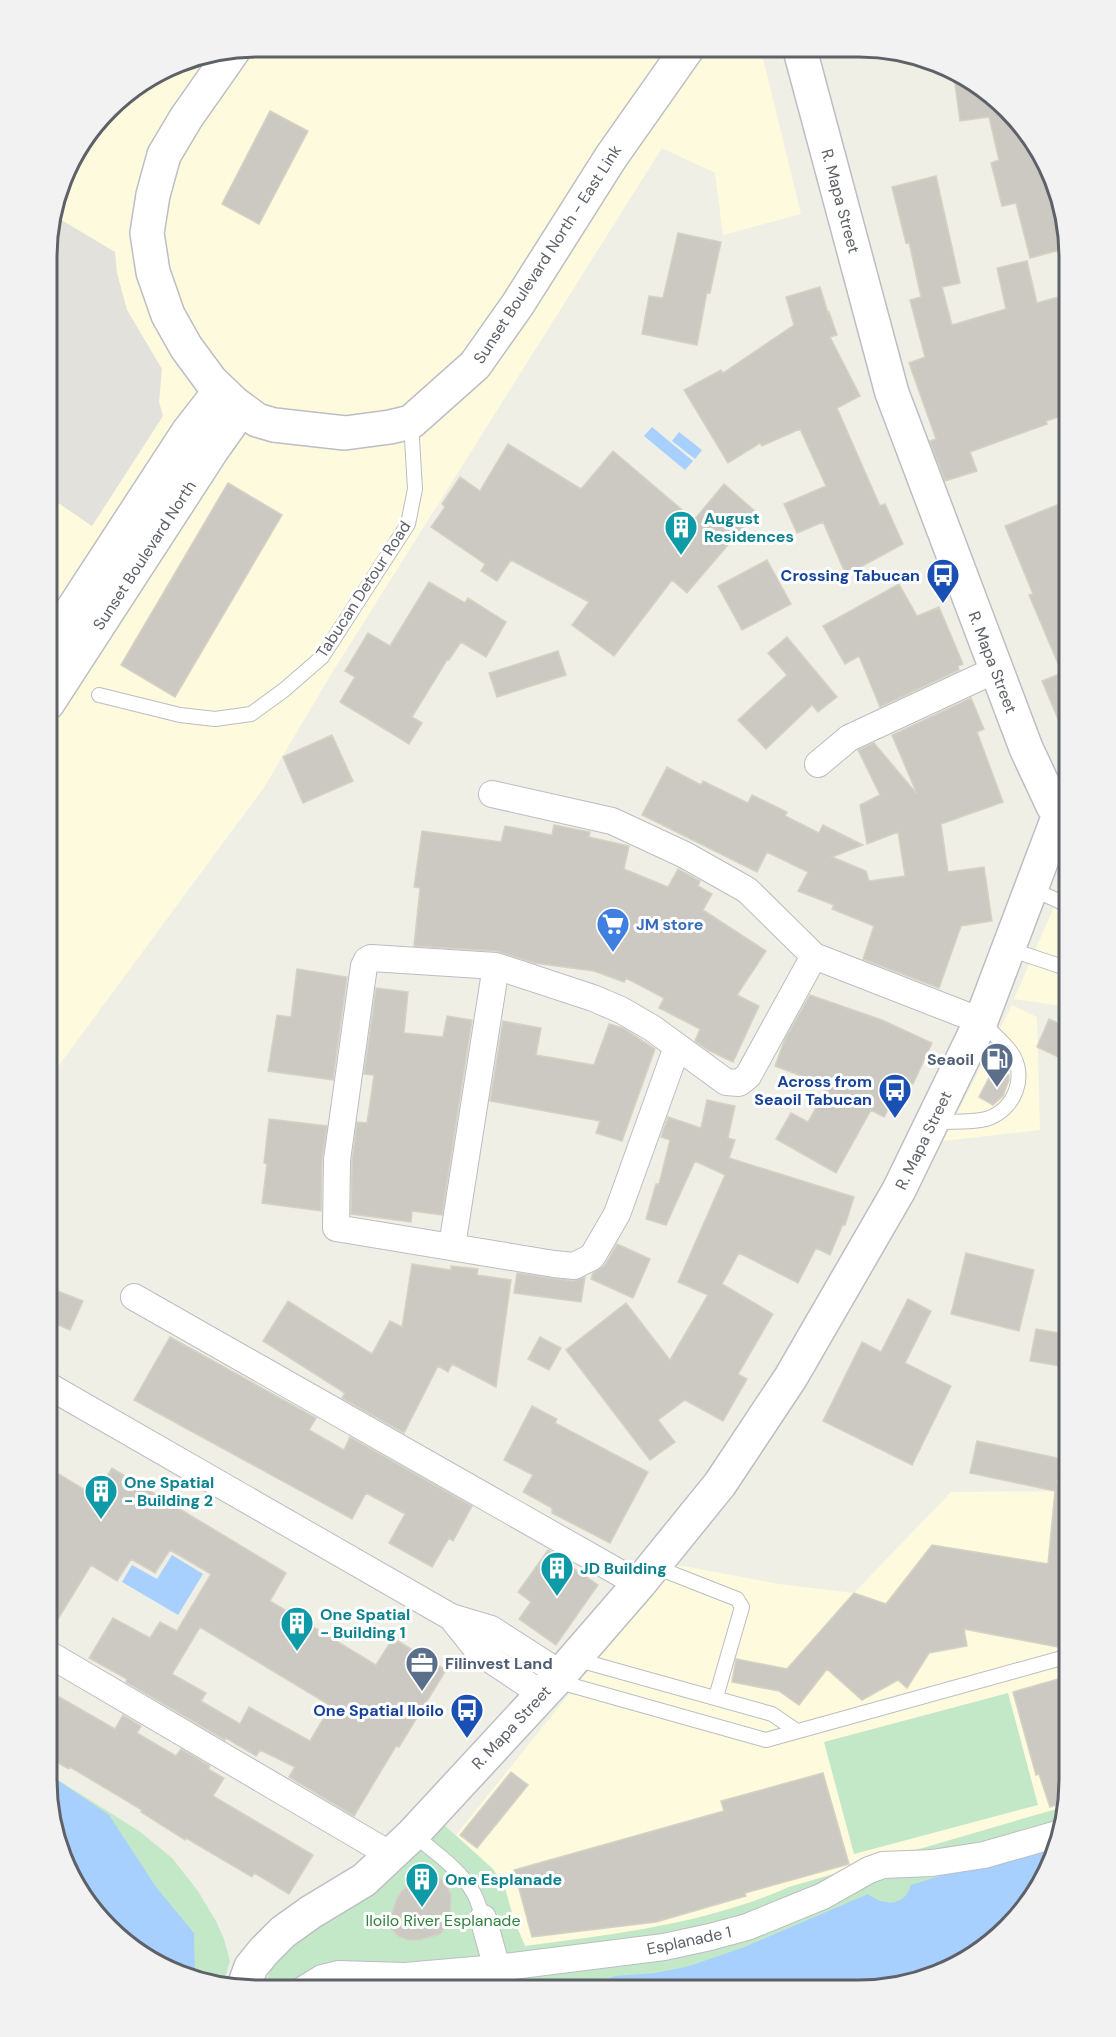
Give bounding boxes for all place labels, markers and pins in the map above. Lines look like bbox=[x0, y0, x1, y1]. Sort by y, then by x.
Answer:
place label: August Residences bbox=[704, 508, 794, 547]
building icon: August Residences bbox=[663, 509, 699, 556]
bus stop icon: Crossing Tabucan bbox=[925, 557, 961, 604]
place label: Crossing Tabucan bbox=[781, 565, 920, 586]
supermarket icon: JM store bbox=[595, 906, 631, 953]
place label: JM store bbox=[636, 914, 703, 935]
fuel station icon: Seaoil bbox=[979, 1041, 1015, 1088]
place label: Seaoil bbox=[927, 1049, 974, 1070]
place label: Across from Seaoil Tabucan bbox=[754, 1071, 872, 1110]
bus stop icon: Across from Seaoil Tabucan bbox=[877, 1072, 913, 1119]
place label: One Spatial - Building 2 bbox=[124, 1472, 214, 1511]
building icon: One Spatial - Building 2 bbox=[83, 1473, 119, 1520]
building icon: JD Building bbox=[539, 1550, 575, 1597]
place label: JD Building bbox=[580, 1558, 667, 1579]
place label: One Spatial - Building 1 bbox=[320, 1604, 410, 1643]
building icon: One Spatial - Building 1 bbox=[279, 1605, 315, 1652]
office icon: Filinvest Land bbox=[404, 1645, 440, 1692]
place label: Filinvest Land bbox=[445, 1653, 553, 1674]
bus stop icon: One Spatial Iloilo bbox=[449, 1692, 485, 1739]
place label: One Spatial Iloilo bbox=[313, 1700, 444, 1721]
building icon: One Esplanade bbox=[404, 1861, 440, 1908]
place label: One Esplanade bbox=[445, 1869, 562, 1890]

